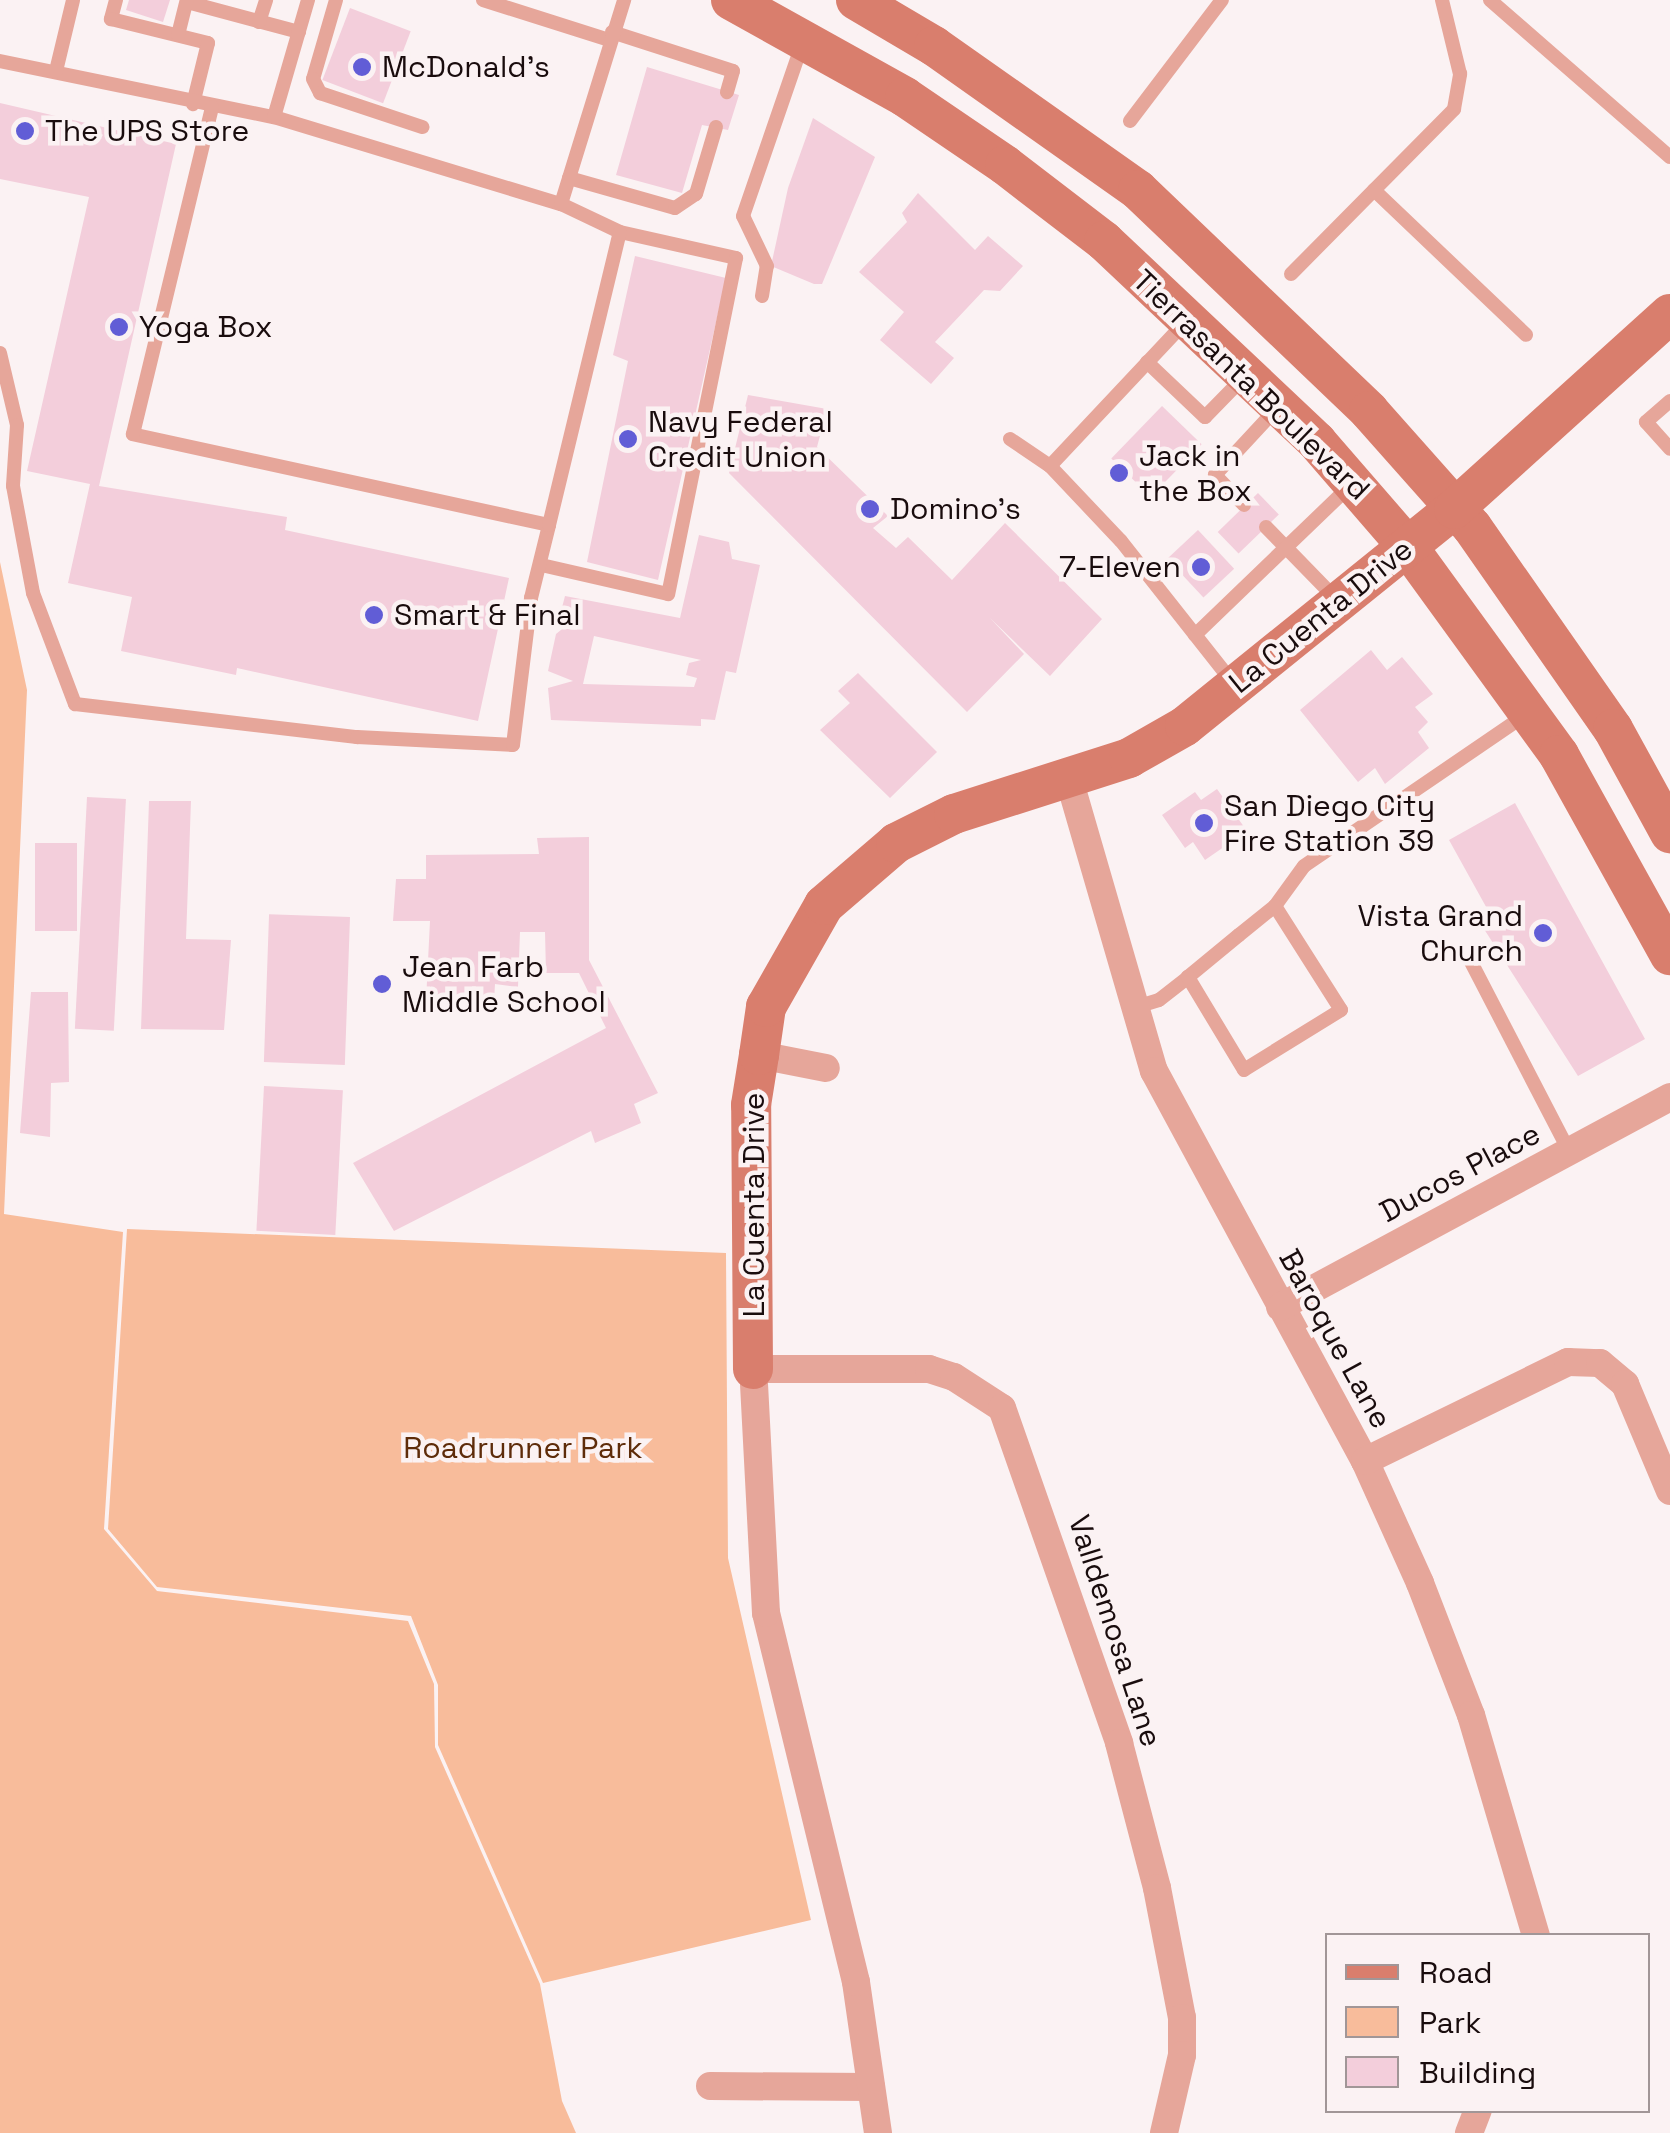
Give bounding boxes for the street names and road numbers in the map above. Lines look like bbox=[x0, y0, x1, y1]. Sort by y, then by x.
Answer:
street label: Tierrasanta Boulevard bbox=[1125, 262, 1377, 508]
street label: La Cuenta Drive bbox=[1222, 531, 1420, 701]
street label: La Cuenta Drive bbox=[736, 1092, 772, 1318]
street label: Ducos Place bbox=[1374, 1116, 1546, 1230]
street label: Baroque Lane bbox=[1271, 1243, 1399, 1435]
street label: Valldemosa Lane bbox=[1061, 1511, 1169, 1751]

